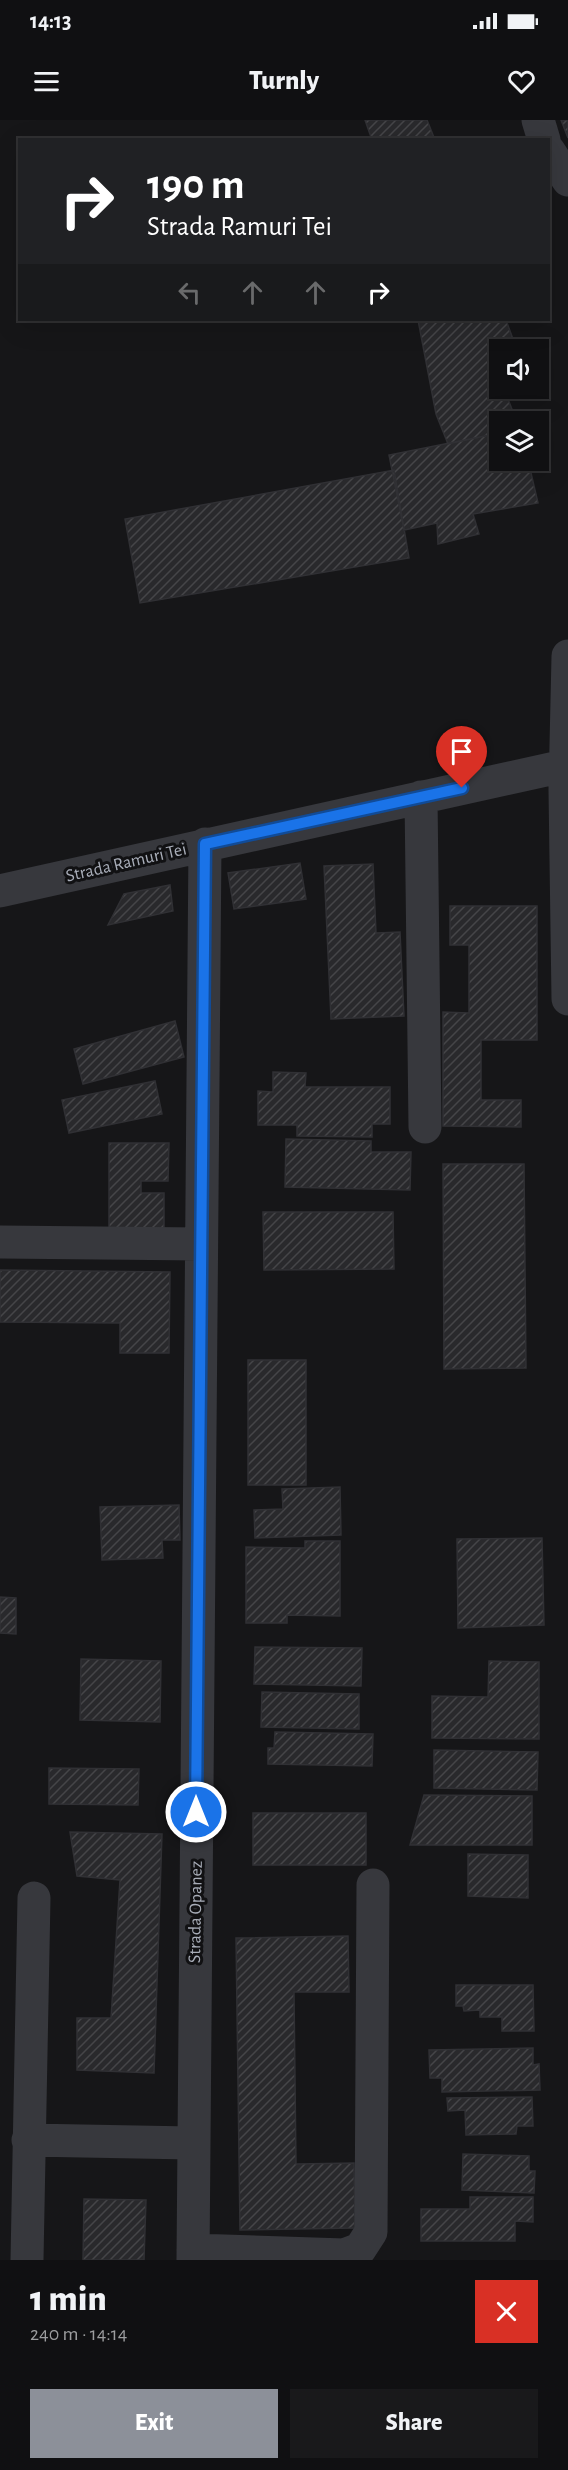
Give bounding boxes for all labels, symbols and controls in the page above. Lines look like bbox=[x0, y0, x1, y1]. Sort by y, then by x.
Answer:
text: 14:13 bbox=[30, 10, 71, 32]
icon: menu bbox=[30, 65, 63, 98]
icon: heart bbox=[505, 65, 538, 98]
text: Turnly bbox=[249, 67, 319, 94]
icon: right bbox=[48, 162, 126, 240]
text: 190 m bbox=[147, 164, 245, 206]
text: Strada Ramuri Tei bbox=[147, 213, 332, 240]
icon: left bbox=[173, 276, 206, 309]
icon: ahead bbox=[236, 276, 269, 309]
icon: ahead bbox=[299, 276, 332, 309]
icon: right bbox=[362, 276, 395, 309]
map controls bbox=[489, 339, 549, 471]
button: sound bbox=[489, 339, 549, 399]
button: layers bbox=[489, 411, 549, 471]
pin bbox=[436, 726, 487, 788]
icon: arrive bbox=[445, 735, 478, 768]
street label: Strada Ramuri Tei bbox=[64, 840, 188, 886]
position arrow bbox=[164, 1780, 228, 1844]
street label: Strada Opanez bbox=[186, 1861, 206, 1963]
button: close bbox=[475, 2280, 538, 2343]
text: 1 min bbox=[30, 2281, 107, 2317]
text: 240 m · 14:14 bbox=[30, 2324, 127, 2344]
button: Exit bbox=[30, 2389, 278, 2458]
button: Share bbox=[290, 2389, 538, 2458]

